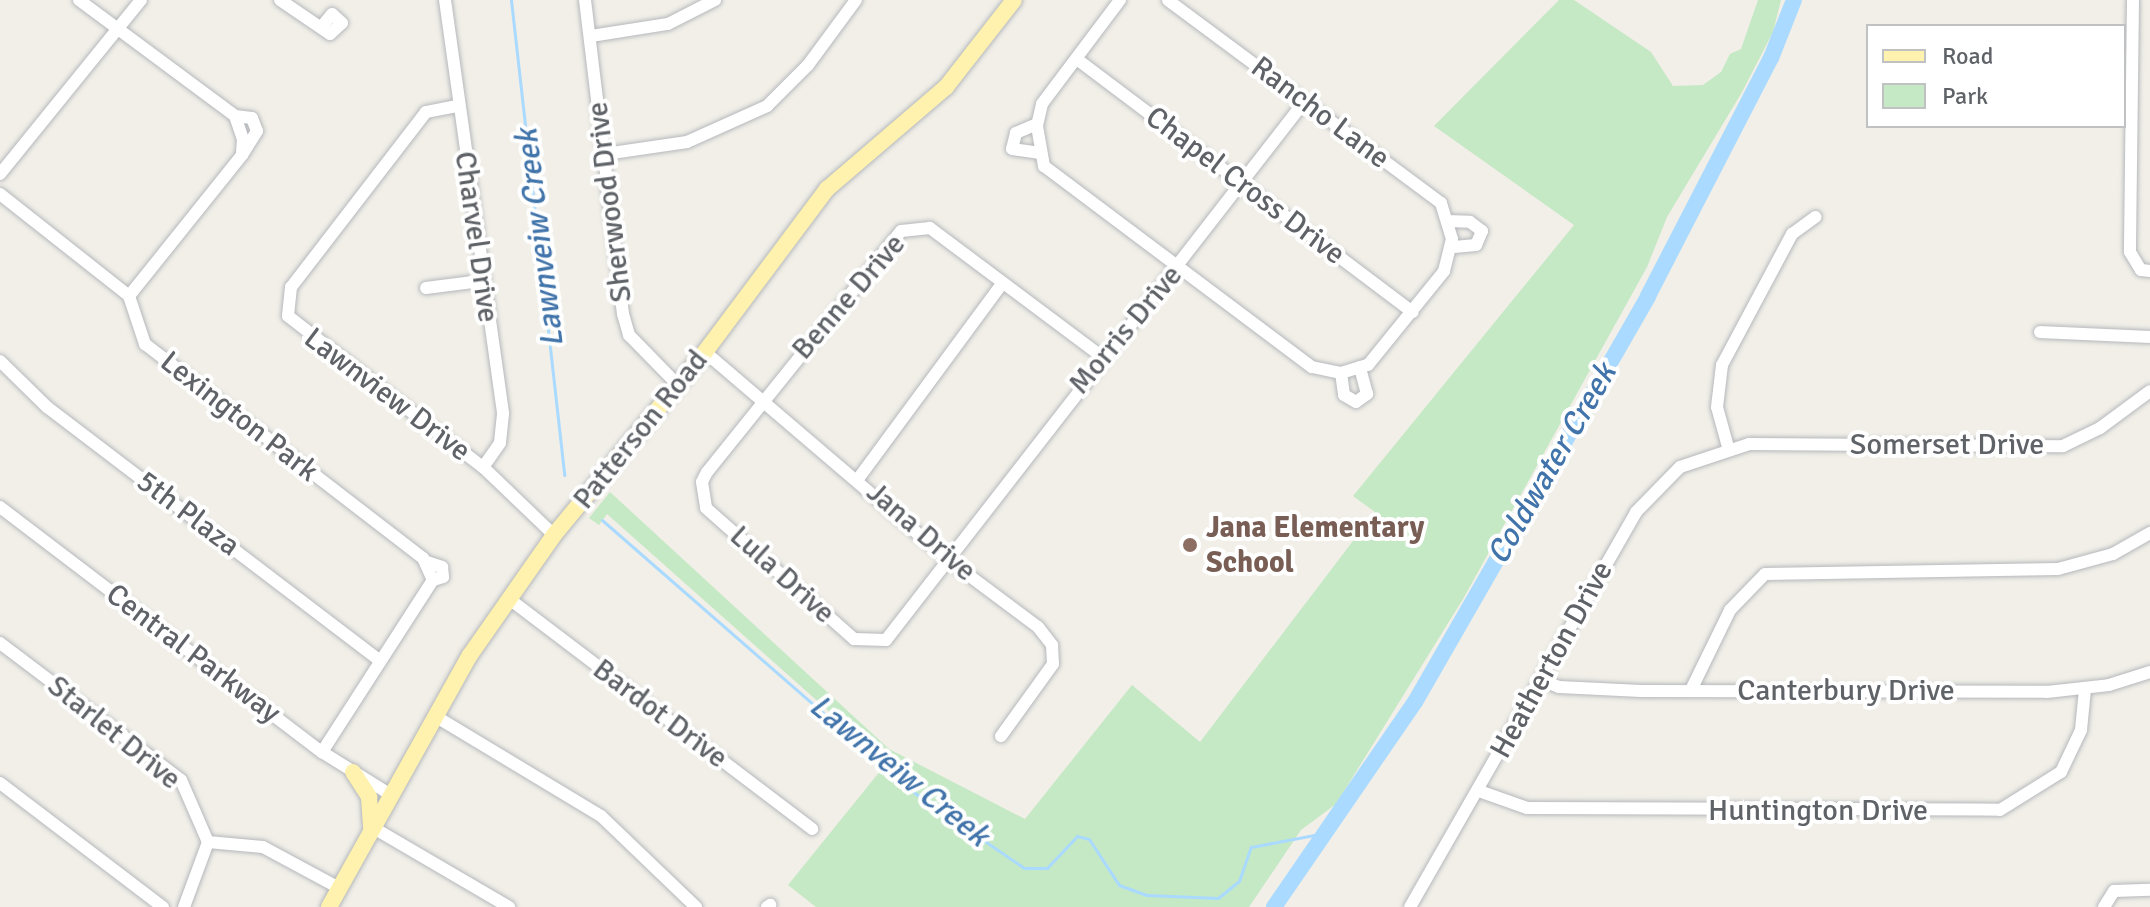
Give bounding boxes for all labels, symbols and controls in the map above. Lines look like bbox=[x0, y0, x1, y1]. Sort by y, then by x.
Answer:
legend bbox=[1866, 24, 2126, 128]
text: Road bbox=[1942, 41, 1993, 71]
street label: Rancho Lane bbox=[1244, 49, 1396, 177]
text: Park bbox=[1942, 81, 1988, 111]
street label: Chapel Cross Drive bbox=[1138, 99, 1352, 273]
street label: Sherwood Drive bbox=[580, 100, 640, 304]
water label: Lawnveiw Creek bbox=[508, 127, 572, 349]
street label: Charvel Drive bbox=[446, 149, 506, 325]
street label: Benne Drive bbox=[785, 227, 913, 367]
street label: Morris Drive bbox=[1062, 258, 1190, 402]
street label: Lawnview Drive bbox=[297, 321, 477, 469]
street label: Patterson Road bbox=[566, 343, 716, 517]
street label: Lexington Park bbox=[153, 344, 325, 490]
water label: Coldwater Creek bbox=[1479, 357, 1625, 571]
street label: Somerset Drive bbox=[1850, 427, 2044, 463]
street label: 5th Plaza bbox=[130, 464, 246, 564]
street label: Jana Drive bbox=[859, 475, 983, 589]
place label: Jana Elementary School bbox=[1206, 510, 1424, 580]
street label: Lula Drive bbox=[722, 518, 842, 632]
marker: Jana Elementary School bbox=[1181, 536, 1199, 554]
street label: Heatherton Drive bbox=[1483, 555, 1621, 765]
street label: Central Parkway bbox=[99, 577, 287, 731]
street label: Bardot Drive bbox=[585, 652, 735, 776]
street label: Starlet Drive bbox=[40, 668, 188, 798]
street label: Canterbury Drive bbox=[1737, 673, 1955, 709]
water label: Lawnveiw Creek bbox=[802, 687, 996, 855]
street label: Huntington Drive bbox=[1708, 793, 1928, 829]

